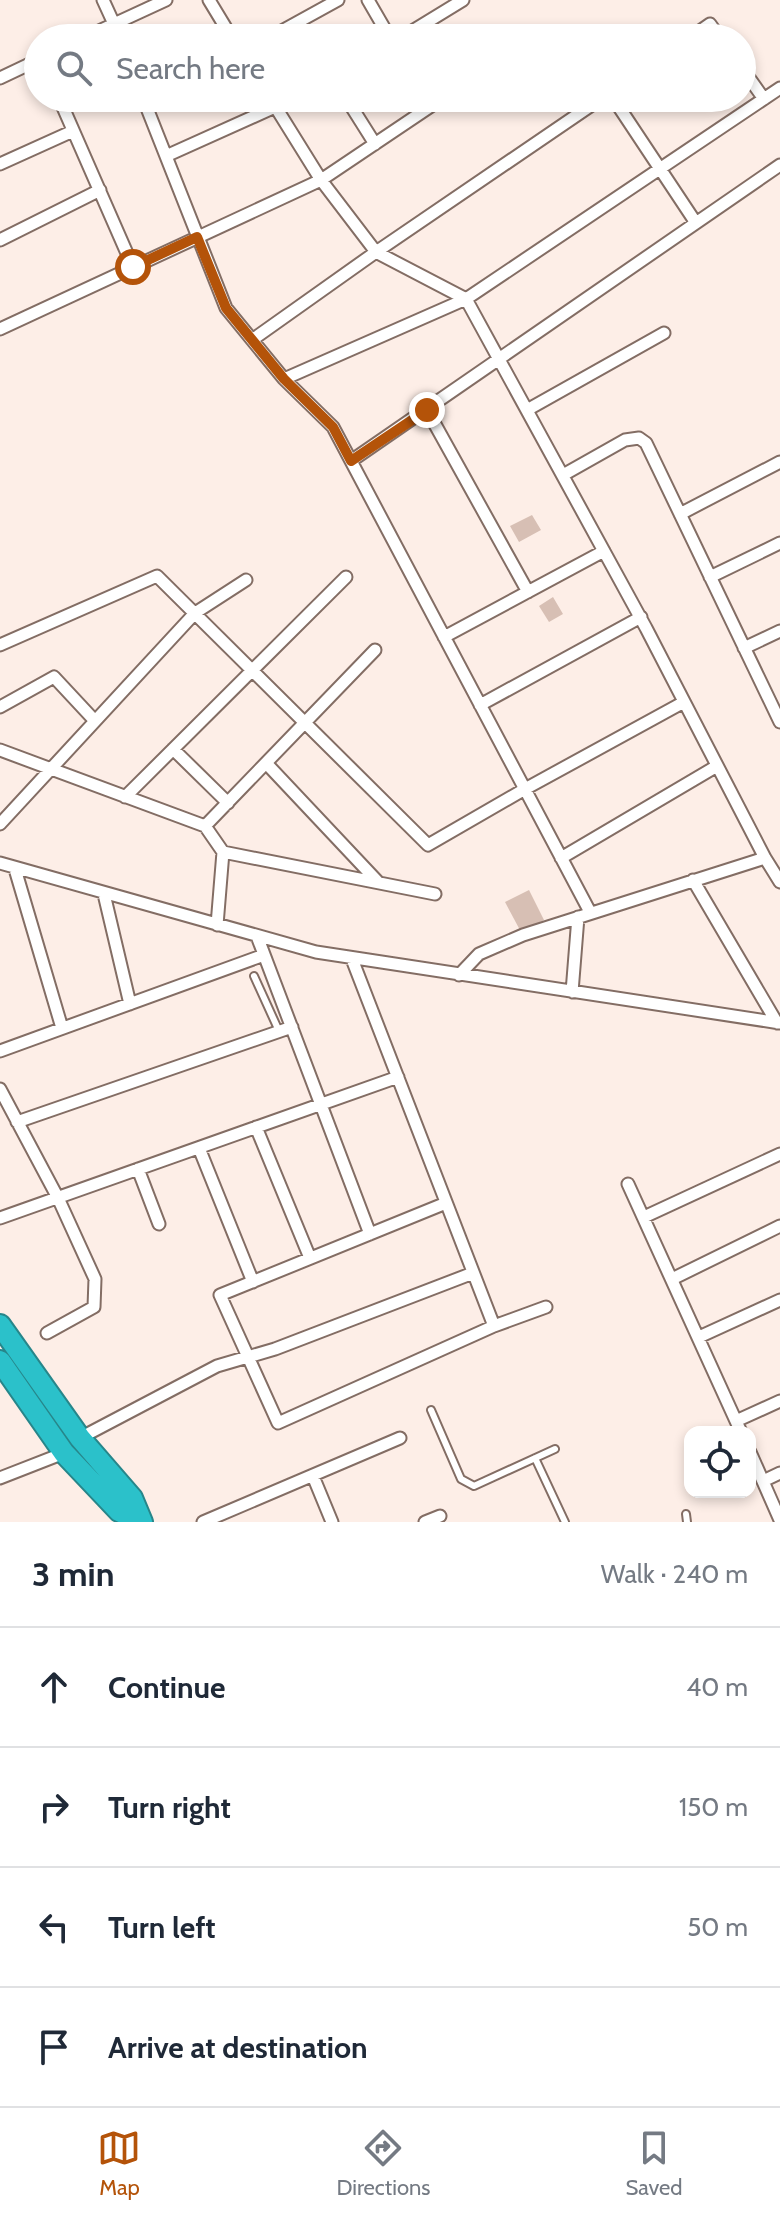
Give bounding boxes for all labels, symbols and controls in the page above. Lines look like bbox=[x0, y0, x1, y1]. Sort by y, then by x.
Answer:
search box bbox=[24, 24, 756, 112]
icon: search bbox=[52, 46, 96, 90]
text: Search here bbox=[116, 50, 265, 87]
route start bbox=[115, 249, 151, 285]
route end bbox=[409, 392, 445, 428]
map controls bbox=[684, 1426, 756, 1498]
button: locate bbox=[684, 1426, 756, 1498]
text: 3 min bbox=[32, 1553, 114, 1595]
text: Walk · 240 m bbox=[601, 1558, 748, 1590]
icon: ahead bbox=[32, 1665, 76, 1709]
text: Continue bbox=[108, 1669, 225, 1706]
text: 40 m bbox=[686, 1671, 748, 1703]
icon: right bbox=[32, 1785, 76, 1829]
text: Turn right bbox=[108, 1789, 231, 1826]
text: 150 m bbox=[679, 1791, 748, 1823]
icon: left bbox=[32, 1905, 76, 1949]
text: Turn left bbox=[108, 1909, 216, 1946]
text: 50 m bbox=[687, 1911, 748, 1943]
icon: arrive bbox=[32, 2025, 76, 2069]
text: Arrive at destination bbox=[108, 2029, 368, 2066]
tab: Map bbox=[97, 2126, 141, 2201]
tab: Directions bbox=[336, 2126, 430, 2201]
tab: Saved bbox=[625, 2126, 683, 2201]

